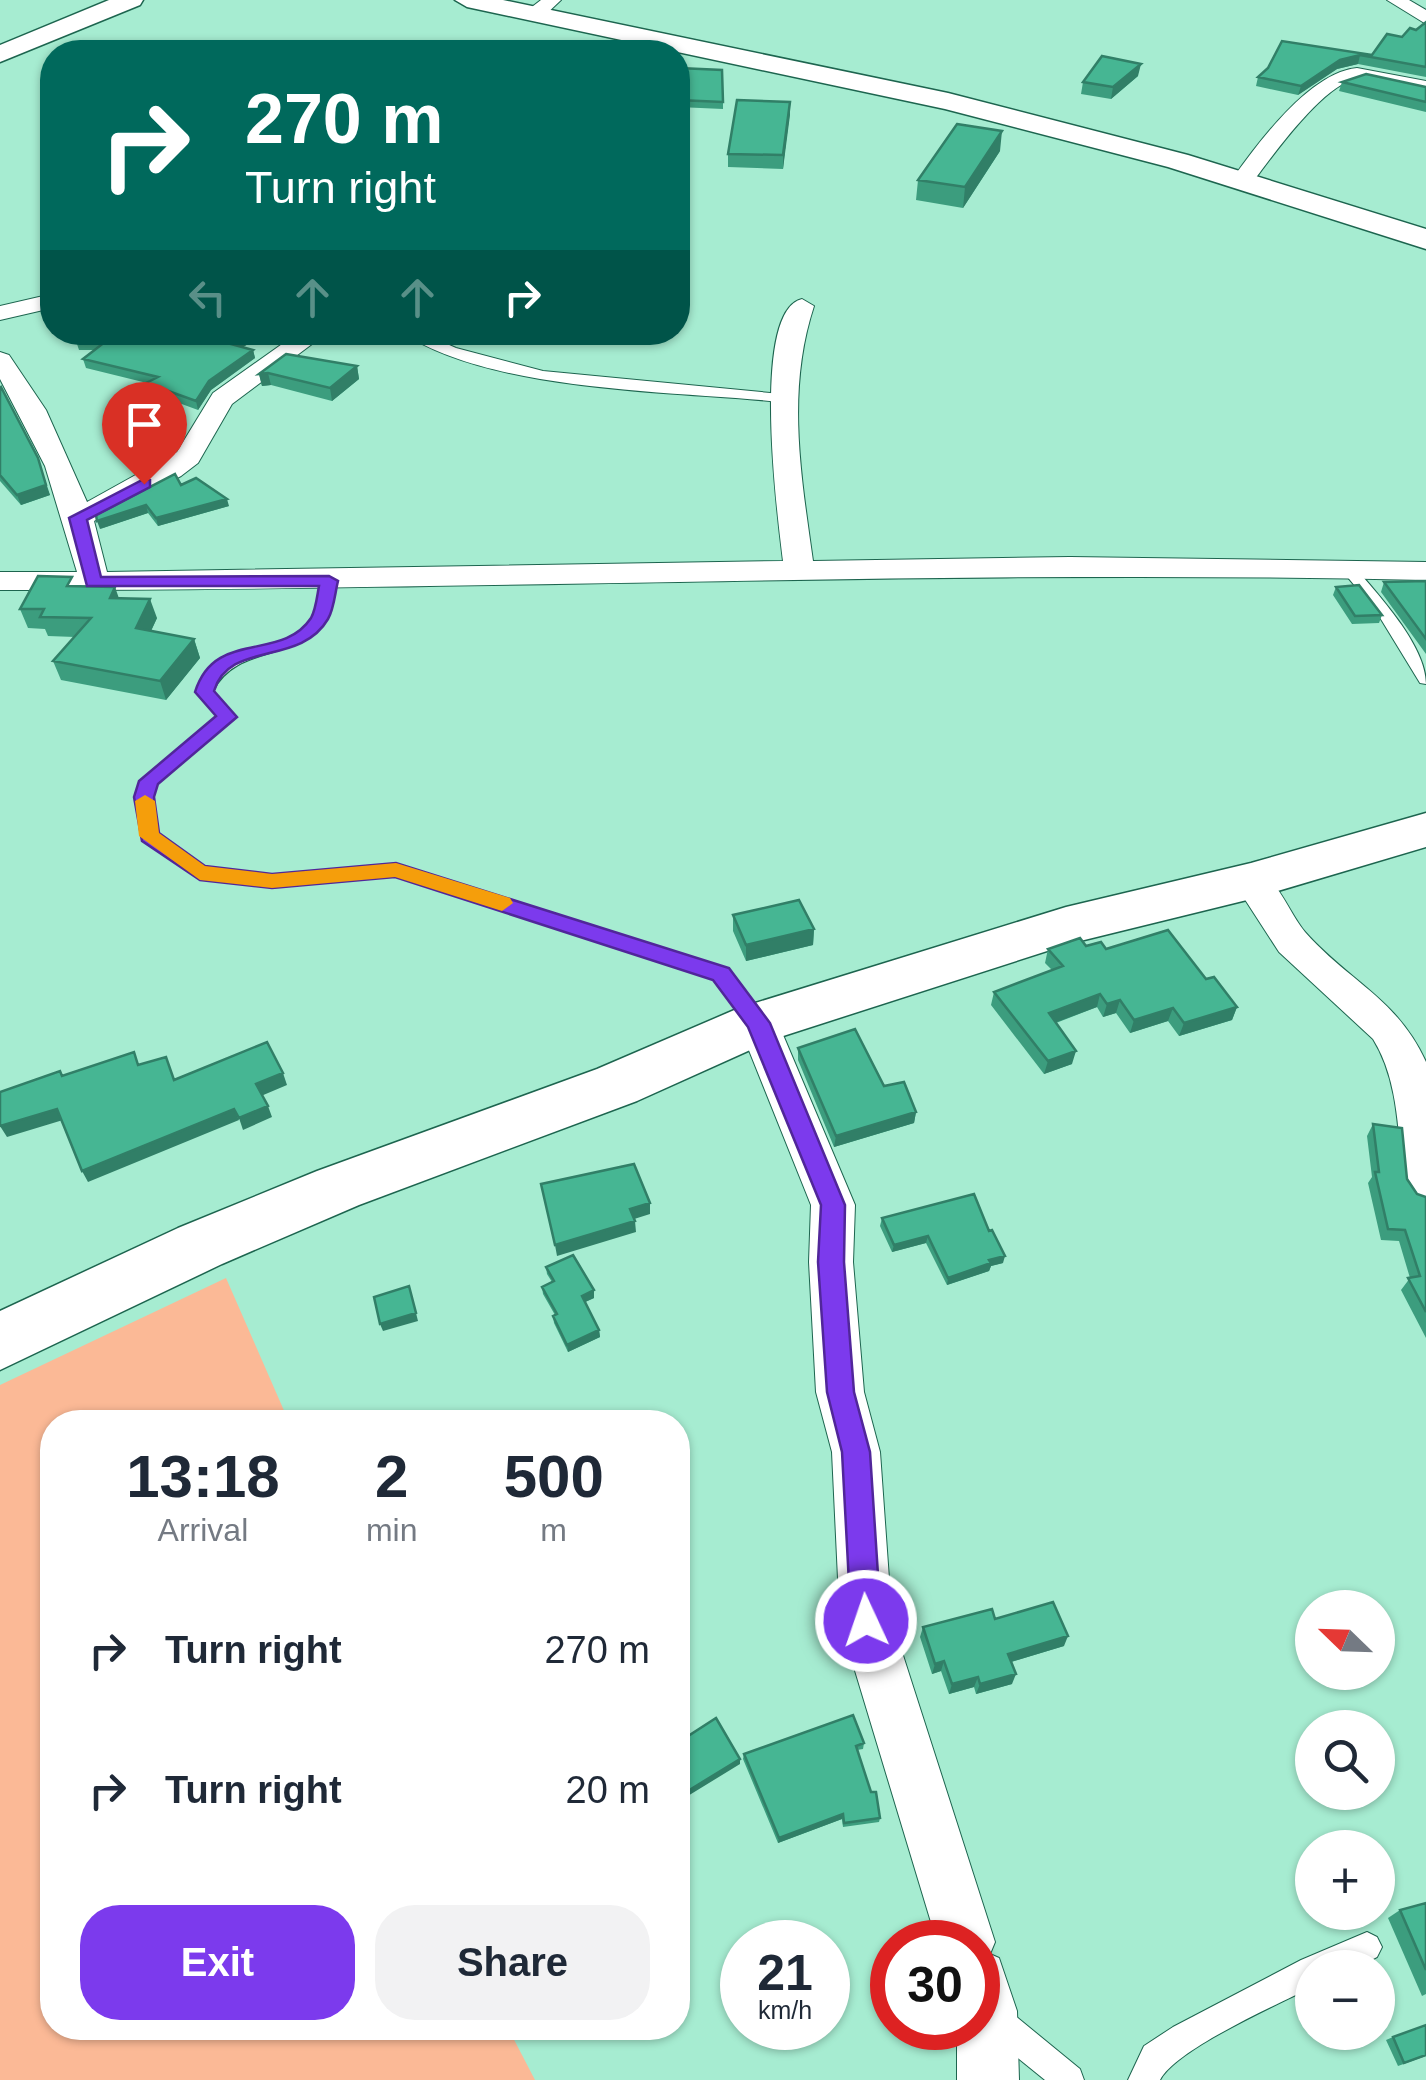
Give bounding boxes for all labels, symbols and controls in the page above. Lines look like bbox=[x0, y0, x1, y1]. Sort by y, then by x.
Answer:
icon: right bbox=[80, 80, 210, 210]
text: 270 m bbox=[245, 80, 443, 158]
text: Turn right bbox=[245, 162, 436, 213]
icon: left bbox=[180, 270, 235, 325]
icon: ahead bbox=[285, 270, 340, 325]
icon: ahead bbox=[390, 270, 445, 325]
icon: right bbox=[495, 270, 550, 325]
pin bbox=[102, 382, 187, 485]
icon: arrive bbox=[117, 397, 172, 452]
text: 13:18 bbox=[126, 1443, 280, 1510]
text: 2 bbox=[375, 1443, 408, 1510]
text: 500 bbox=[504, 1443, 604, 1510]
text: Arrival bbox=[158, 1512, 248, 1548]
text: min bbox=[366, 1512, 417, 1548]
text: m bbox=[540, 1512, 567, 1548]
position arrow bbox=[814, 1569, 918, 1673]
north arrow bbox=[1295, 1590, 1395, 1690]
map controls bbox=[1295, 1590, 1395, 2050]
icon: right bbox=[80, 1623, 135, 1678]
text: Turn right bbox=[165, 1629, 342, 1671]
text: 270 m bbox=[544, 1629, 650, 1671]
button: search bbox=[1295, 1710, 1395, 1810]
icon: right bbox=[80, 1763, 135, 1818]
text: Turn right bbox=[165, 1769, 342, 1811]
text: 20 m bbox=[566, 1769, 650, 1811]
button: + bbox=[1295, 1830, 1395, 1930]
button: Exit bbox=[80, 1905, 355, 2020]
button: Share bbox=[375, 1905, 650, 2020]
speed limit sign: 30 bbox=[870, 1920, 1000, 2050]
text: 21 bbox=[757, 1945, 813, 2001]
button: − bbox=[1295, 1950, 1395, 2050]
text: km/h bbox=[758, 1996, 812, 2024]

